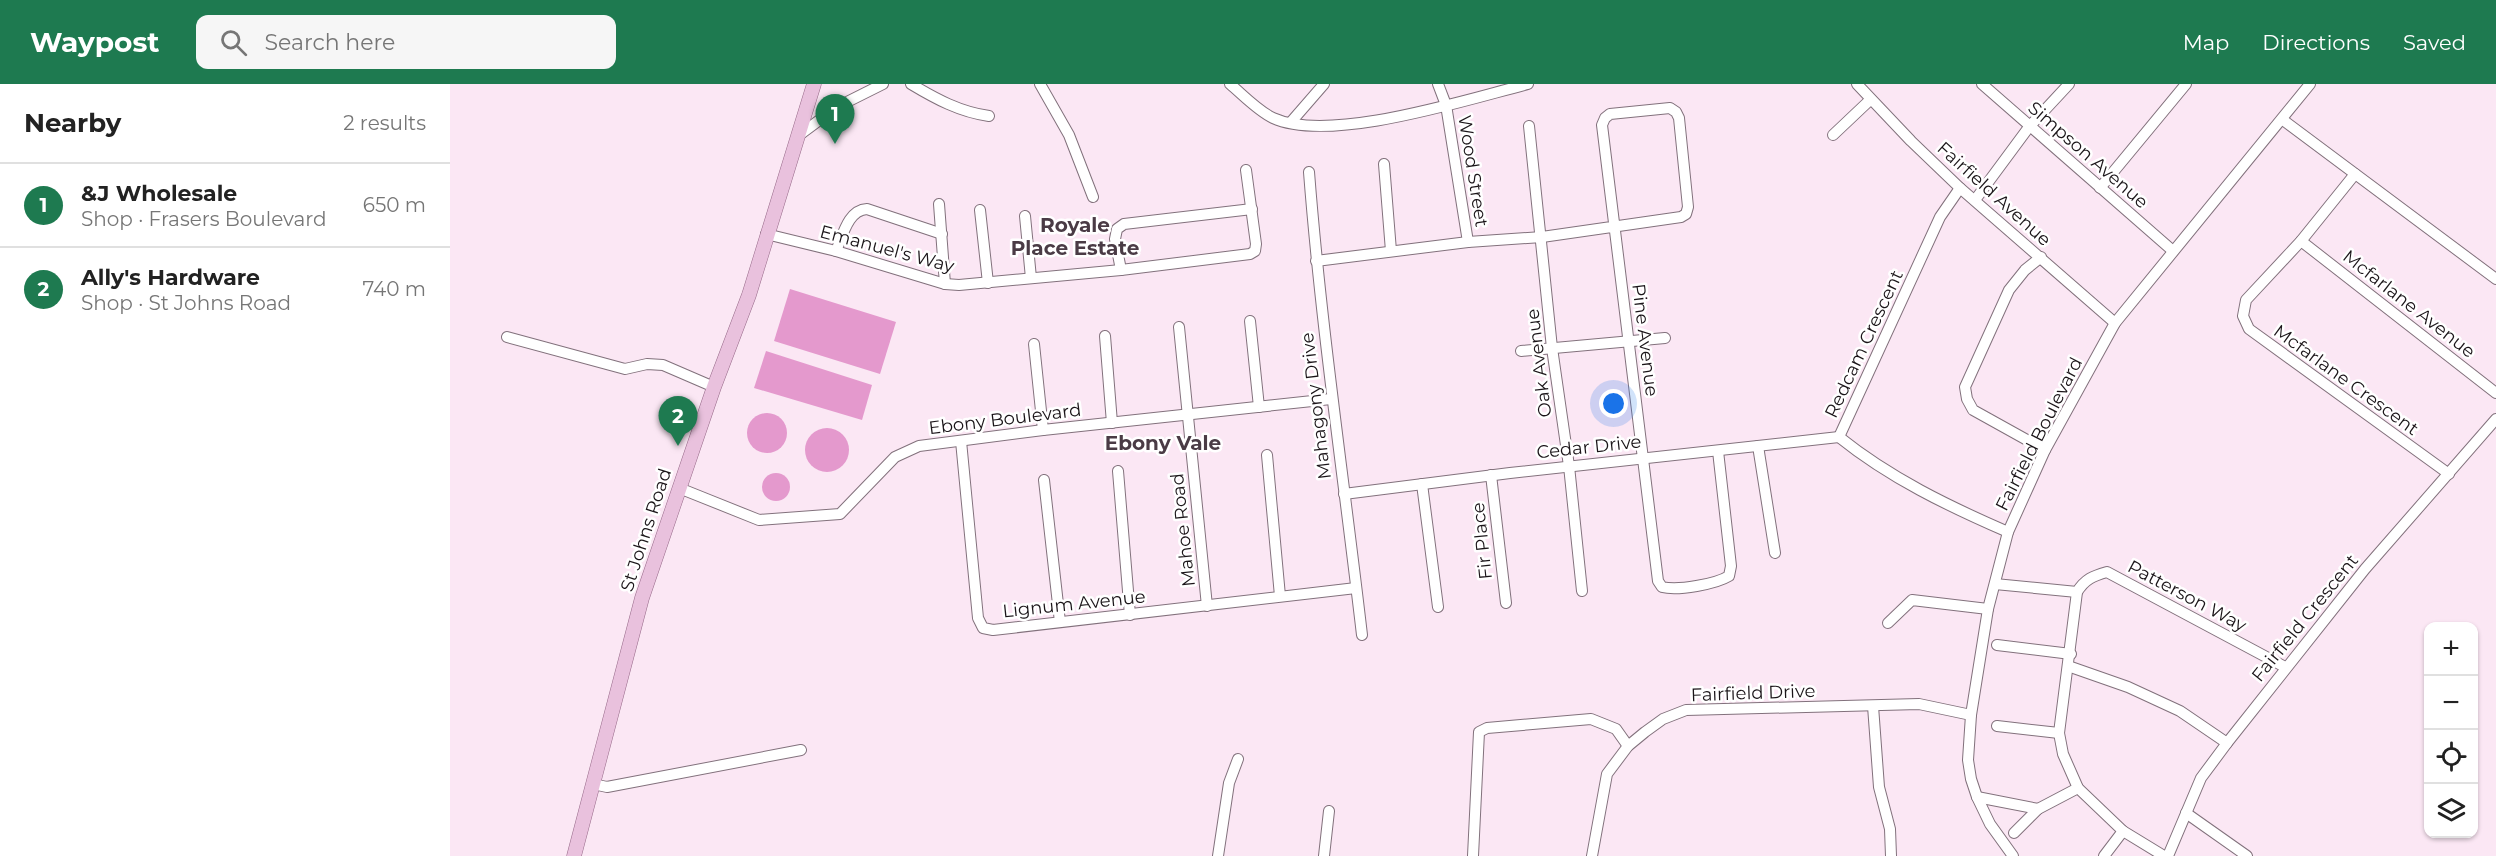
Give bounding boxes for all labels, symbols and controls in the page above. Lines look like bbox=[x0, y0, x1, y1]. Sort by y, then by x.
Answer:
search box bbox=[196, 15, 616, 69]
text: Waypost bbox=[30, 25, 160, 59]
icon: search bbox=[217, 26, 250, 59]
text: Search here bbox=[265, 29, 395, 56]
text: Map bbox=[2183, 30, 2229, 55]
text: Directions bbox=[2262, 30, 2370, 55]
text: Saved bbox=[2403, 30, 2466, 55]
pin: 1 bbox=[816, 94, 854, 144]
street label: Simpson Avenue bbox=[2023, 97, 2153, 213]
text: Nearby bbox=[24, 107, 121, 139]
text: 2 results bbox=[343, 111, 426, 135]
street label: Wood Street bbox=[1453, 114, 1493, 228]
street label: Fairfield Avenue bbox=[1933, 137, 2056, 251]
text: &J Wholesale bbox=[81, 180, 237, 207]
text: 1 bbox=[40, 193, 47, 217]
text: 650 m bbox=[363, 193, 426, 217]
text: Shop · Frasers Boulevard bbox=[81, 207, 327, 231]
district label: Royale Place Estate bbox=[1011, 213, 1139, 260]
street label: Emanuel's Way bbox=[818, 221, 957, 278]
street label: Mcfarlane Avenue bbox=[2338, 245, 2480, 363]
text: Ally's Hardware bbox=[81, 264, 260, 291]
street label: Redcam Crescent bbox=[1820, 267, 1908, 421]
text: 2 bbox=[38, 277, 49, 301]
text: 740 m bbox=[363, 277, 426, 301]
street label: Pine Avenue bbox=[1627, 282, 1663, 398]
text: Shop · St Johns Road bbox=[81, 291, 291, 315]
street label: Oak Avenue bbox=[1521, 307, 1557, 419]
street label: Mcfarlane Crescent bbox=[2269, 320, 2423, 440]
street label: Mahagony Drive bbox=[1296, 331, 1336, 481]
street label: Fairfield Boulevard bbox=[1991, 354, 2087, 514]
your location bbox=[1599, 389, 1628, 418]
pin: 2 bbox=[658, 396, 698, 446]
street label: Ebony Boulevard bbox=[927, 399, 1083, 439]
district label: Ebony Vale bbox=[1105, 431, 1221, 455]
street label: Cedar Drive bbox=[1536, 431, 1643, 463]
street label: St Johns Road bbox=[616, 466, 676, 594]
street label: Mahoe Road bbox=[1166, 472, 1200, 588]
street label: Fir Place bbox=[1467, 501, 1497, 581]
street label: Fairfield Crescent bbox=[2247, 550, 2363, 686]
street label: Patterson Way bbox=[2124, 555, 2250, 637]
street label: Lignum Avenue bbox=[1001, 586, 1147, 622]
map controls bbox=[2424, 622, 2478, 838]
button: + bbox=[2424, 622, 2478, 676]
button: − bbox=[2424, 676, 2478, 730]
street label: Fairfield Drive bbox=[1690, 680, 1816, 706]
button: locate bbox=[2424, 730, 2478, 784]
button: layers bbox=[2424, 784, 2478, 838]

